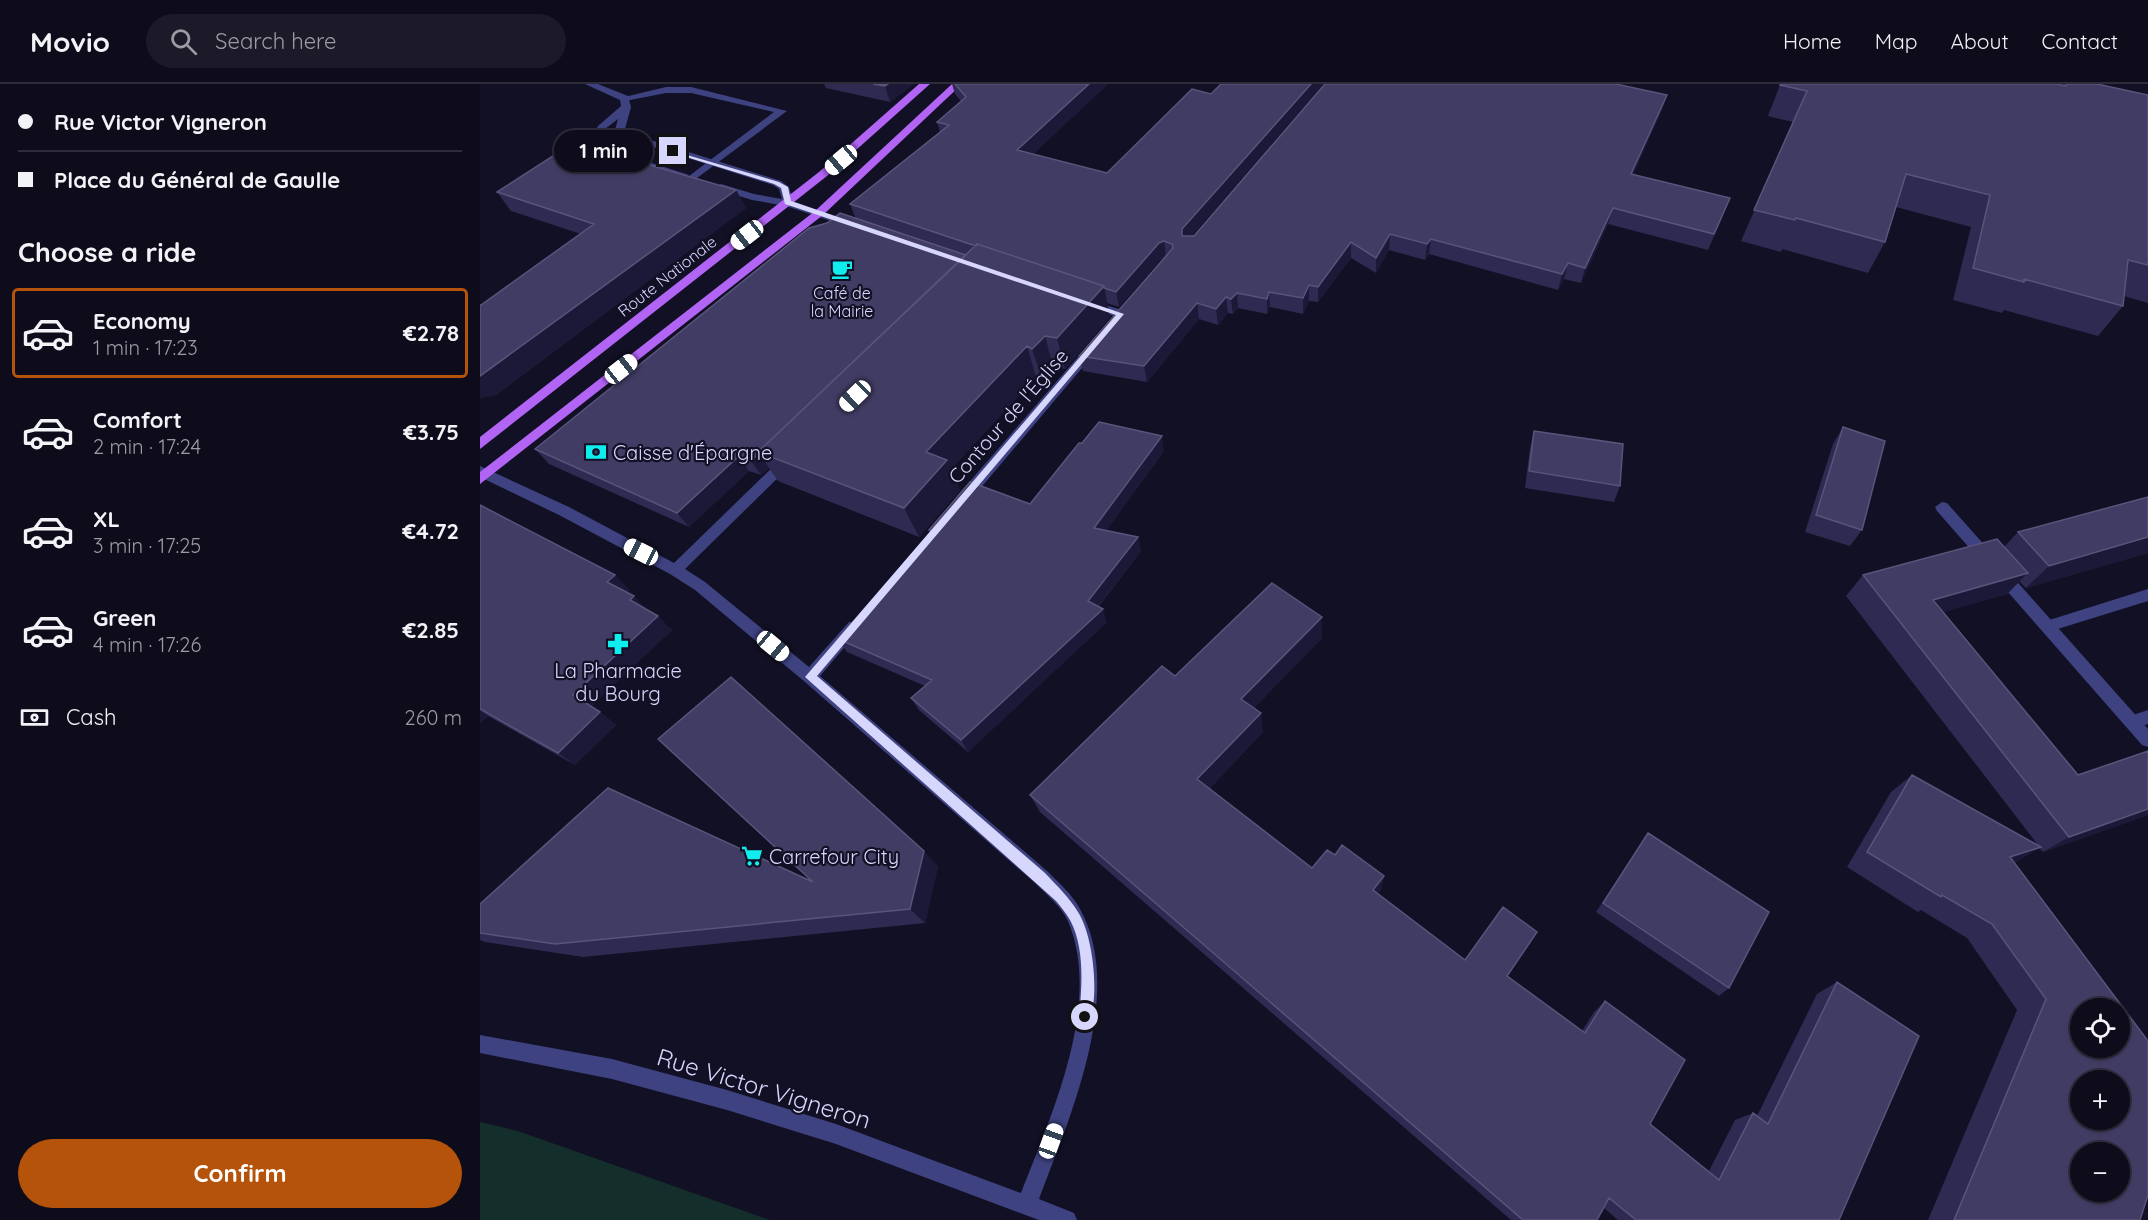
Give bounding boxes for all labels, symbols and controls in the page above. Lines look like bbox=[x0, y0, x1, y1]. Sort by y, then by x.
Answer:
search box bbox=[146, 14, 566, 68]
text: Movio bbox=[30, 24, 110, 59]
icon: search bbox=[167, 25, 200, 58]
text: Search here bbox=[215, 27, 337, 55]
text: Home bbox=[1783, 28, 1842, 54]
text: Map bbox=[1875, 28, 1918, 54]
text: About bbox=[1951, 28, 2009, 54]
text: Contact bbox=[2042, 28, 2118, 54]
text: Rue Victor Vigneron bbox=[54, 108, 267, 136]
callout: 1 min bbox=[553, 130, 652, 172]
route end bbox=[659, 137, 686, 164]
text: 1 min bbox=[579, 138, 628, 163]
car bbox=[821, 142, 861, 178]
text: Place du Général de Gaulle bbox=[54, 166, 340, 194]
car bbox=[727, 217, 767, 253]
street label: Route Nationale bbox=[614, 231, 720, 321]
text: Choose a ride bbox=[18, 235, 196, 269]
cafe icon: Café de la Mairie bbox=[830, 257, 854, 281]
place label: Café de la Mairie bbox=[811, 283, 873, 321]
icon: car bbox=[21, 306, 75, 360]
text: Economy bbox=[93, 307, 191, 335]
text: €2.78 bbox=[403, 319, 459, 347]
text: 1 min · 17:23 bbox=[93, 335, 198, 360]
street label: Contour de l'Église bbox=[943, 343, 1073, 489]
car bbox=[601, 351, 641, 387]
car bbox=[836, 377, 874, 415]
icon: car bbox=[21, 405, 75, 459]
text: Comfort bbox=[93, 406, 182, 434]
text: €3.75 bbox=[403, 418, 459, 446]
text: 2 min · 17:24 bbox=[93, 434, 201, 459]
bank icon: Caisse d'Épargne bbox=[584, 440, 608, 464]
place label: Caisse d'Épargne bbox=[613, 440, 772, 465]
icon: car bbox=[21, 504, 75, 558]
text: XL bbox=[93, 505, 120, 533]
text: €4.72 bbox=[402, 517, 459, 545]
text: 3 min · 17:25 bbox=[93, 533, 201, 558]
car bbox=[621, 536, 661, 568]
icon: car bbox=[21, 603, 75, 657]
text: Green bbox=[93, 604, 156, 632]
text: €2.85 bbox=[402, 616, 459, 644]
car bbox=[753, 628, 793, 664]
text: 4 min · 17:26 bbox=[93, 632, 201, 657]
pharmacy icon: La Pharmacie du Bourg bbox=[606, 632, 630, 656]
place label: La Pharmacie du Bourg bbox=[554, 658, 682, 706]
icon: cash bbox=[18, 701, 51, 734]
text: Cash bbox=[66, 703, 117, 731]
text: 260 m bbox=[405, 705, 462, 730]
supermarket icon: Carrefour City bbox=[740, 844, 764, 868]
place label: Carrefour City bbox=[769, 844, 899, 869]
map controls bbox=[2070, 998, 2130, 1202]
button: locate bbox=[2070, 998, 2130, 1058]
route start bbox=[1071, 1003, 1098, 1030]
street label: Rue Victor Vigneron bbox=[653, 1041, 875, 1135]
button: + bbox=[2070, 1070, 2130, 1130]
car bbox=[1036, 1121, 1066, 1161]
button: Confirm bbox=[18, 1139, 462, 1208]
button: − bbox=[2070, 1142, 2130, 1202]

